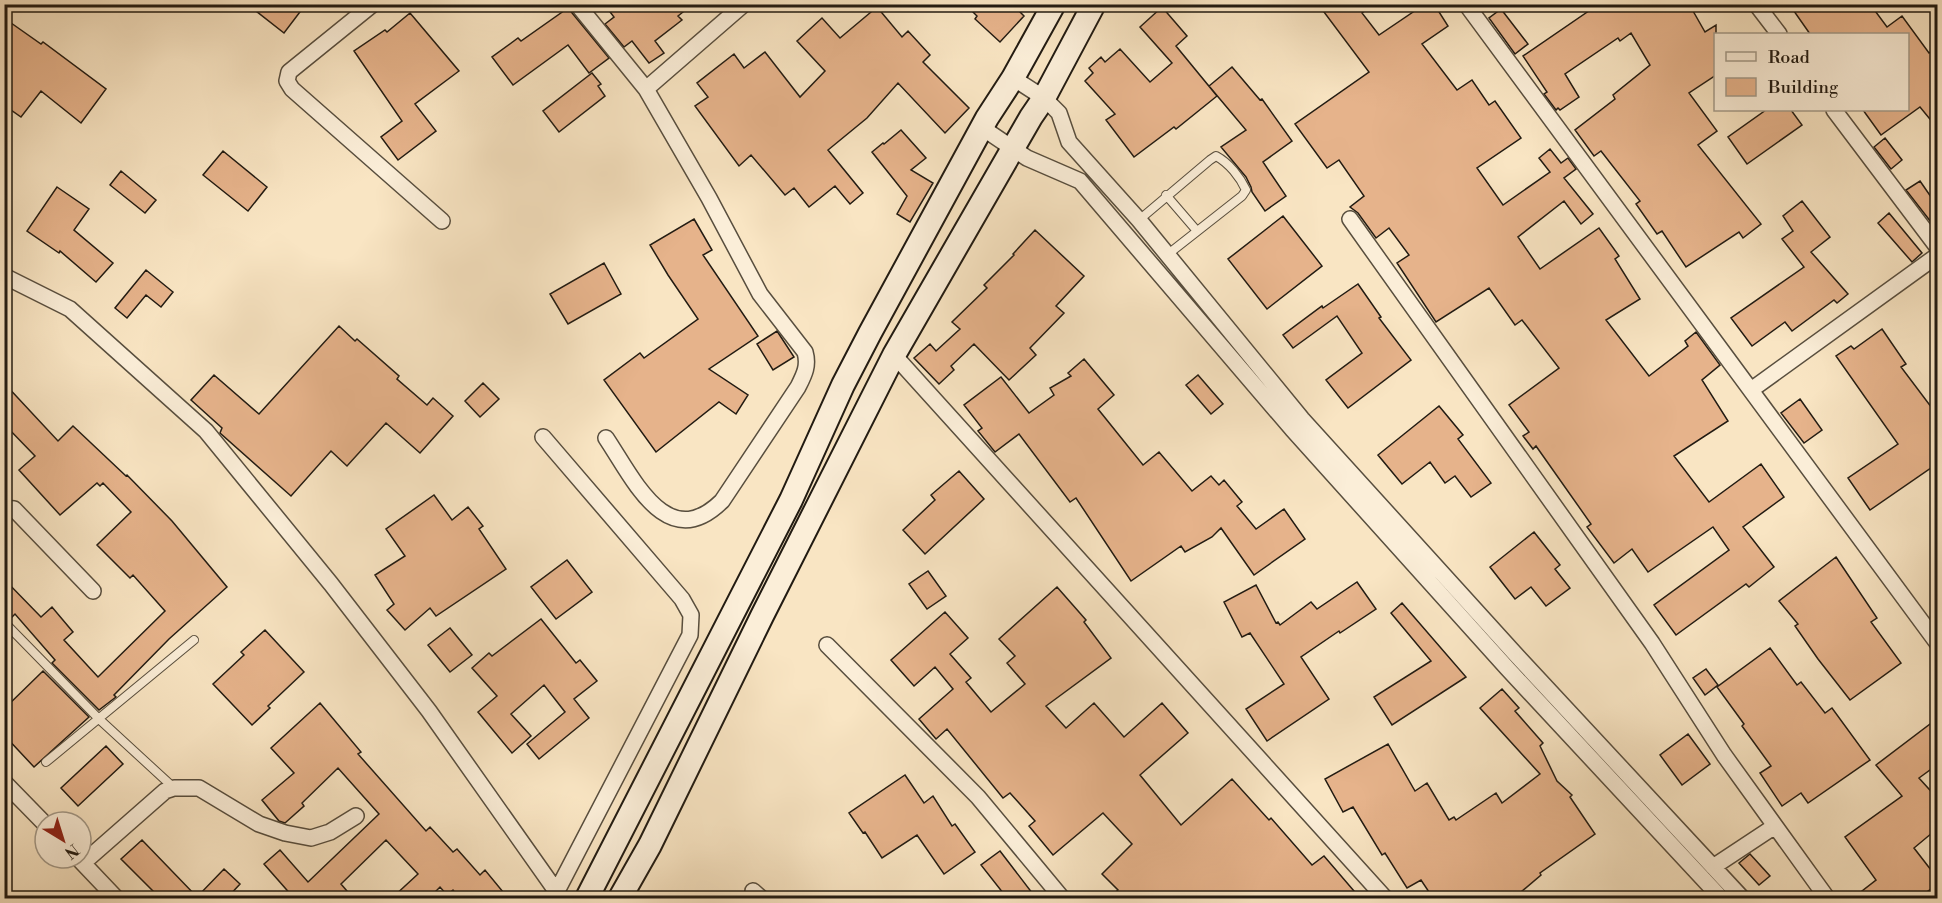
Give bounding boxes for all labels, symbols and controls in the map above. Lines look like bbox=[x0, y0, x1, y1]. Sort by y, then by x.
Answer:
legend bbox=[1714, 33, 1909, 111]
text: Road bbox=[1768, 46, 1811, 69]
text: Building bbox=[1767, 76, 1839, 99]
north arrow bbox=[33, 810, 93, 870]
text: N bbox=[60, 839, 83, 863]

